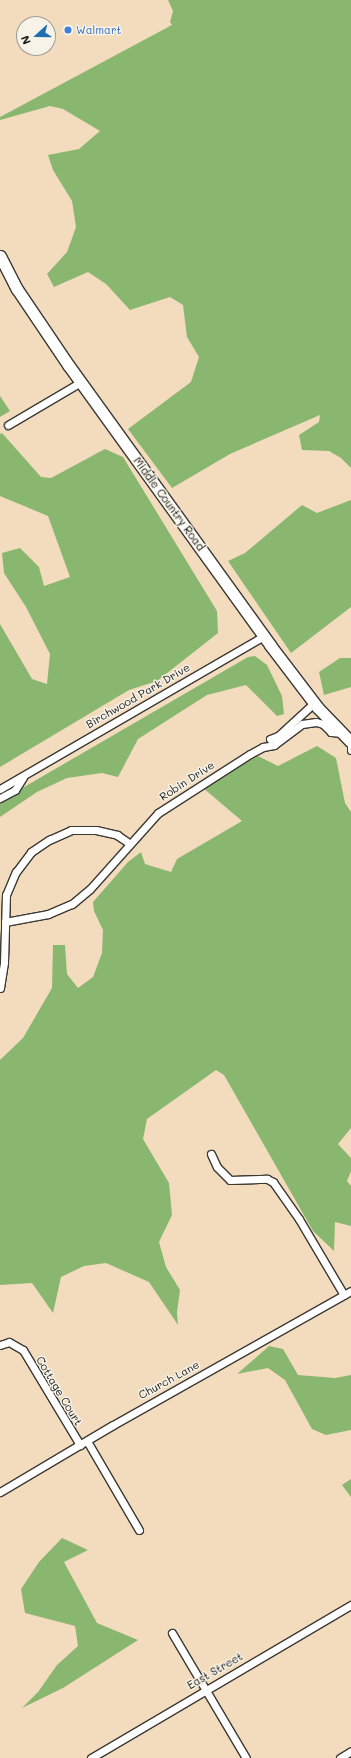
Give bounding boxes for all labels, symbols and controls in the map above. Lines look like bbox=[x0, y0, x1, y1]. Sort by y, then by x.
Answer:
north arrow bbox=[16, 16, 56, 56]
place label: Walmart bbox=[76, 23, 121, 37]
marker: Walmart bbox=[63, 25, 73, 35]
text: N bbox=[17, 34, 34, 47]
street label: Middle Country Road bbox=[131, 455, 207, 553]
street label: Birchwood Park Drive bbox=[84, 661, 192, 731]
street label: Robin Drive bbox=[157, 758, 217, 804]
street label: Cottage Court bbox=[33, 1354, 85, 1428]
street label: Church Lane bbox=[136, 1358, 202, 1402]
street label: East Street bbox=[185, 1650, 245, 1692]

